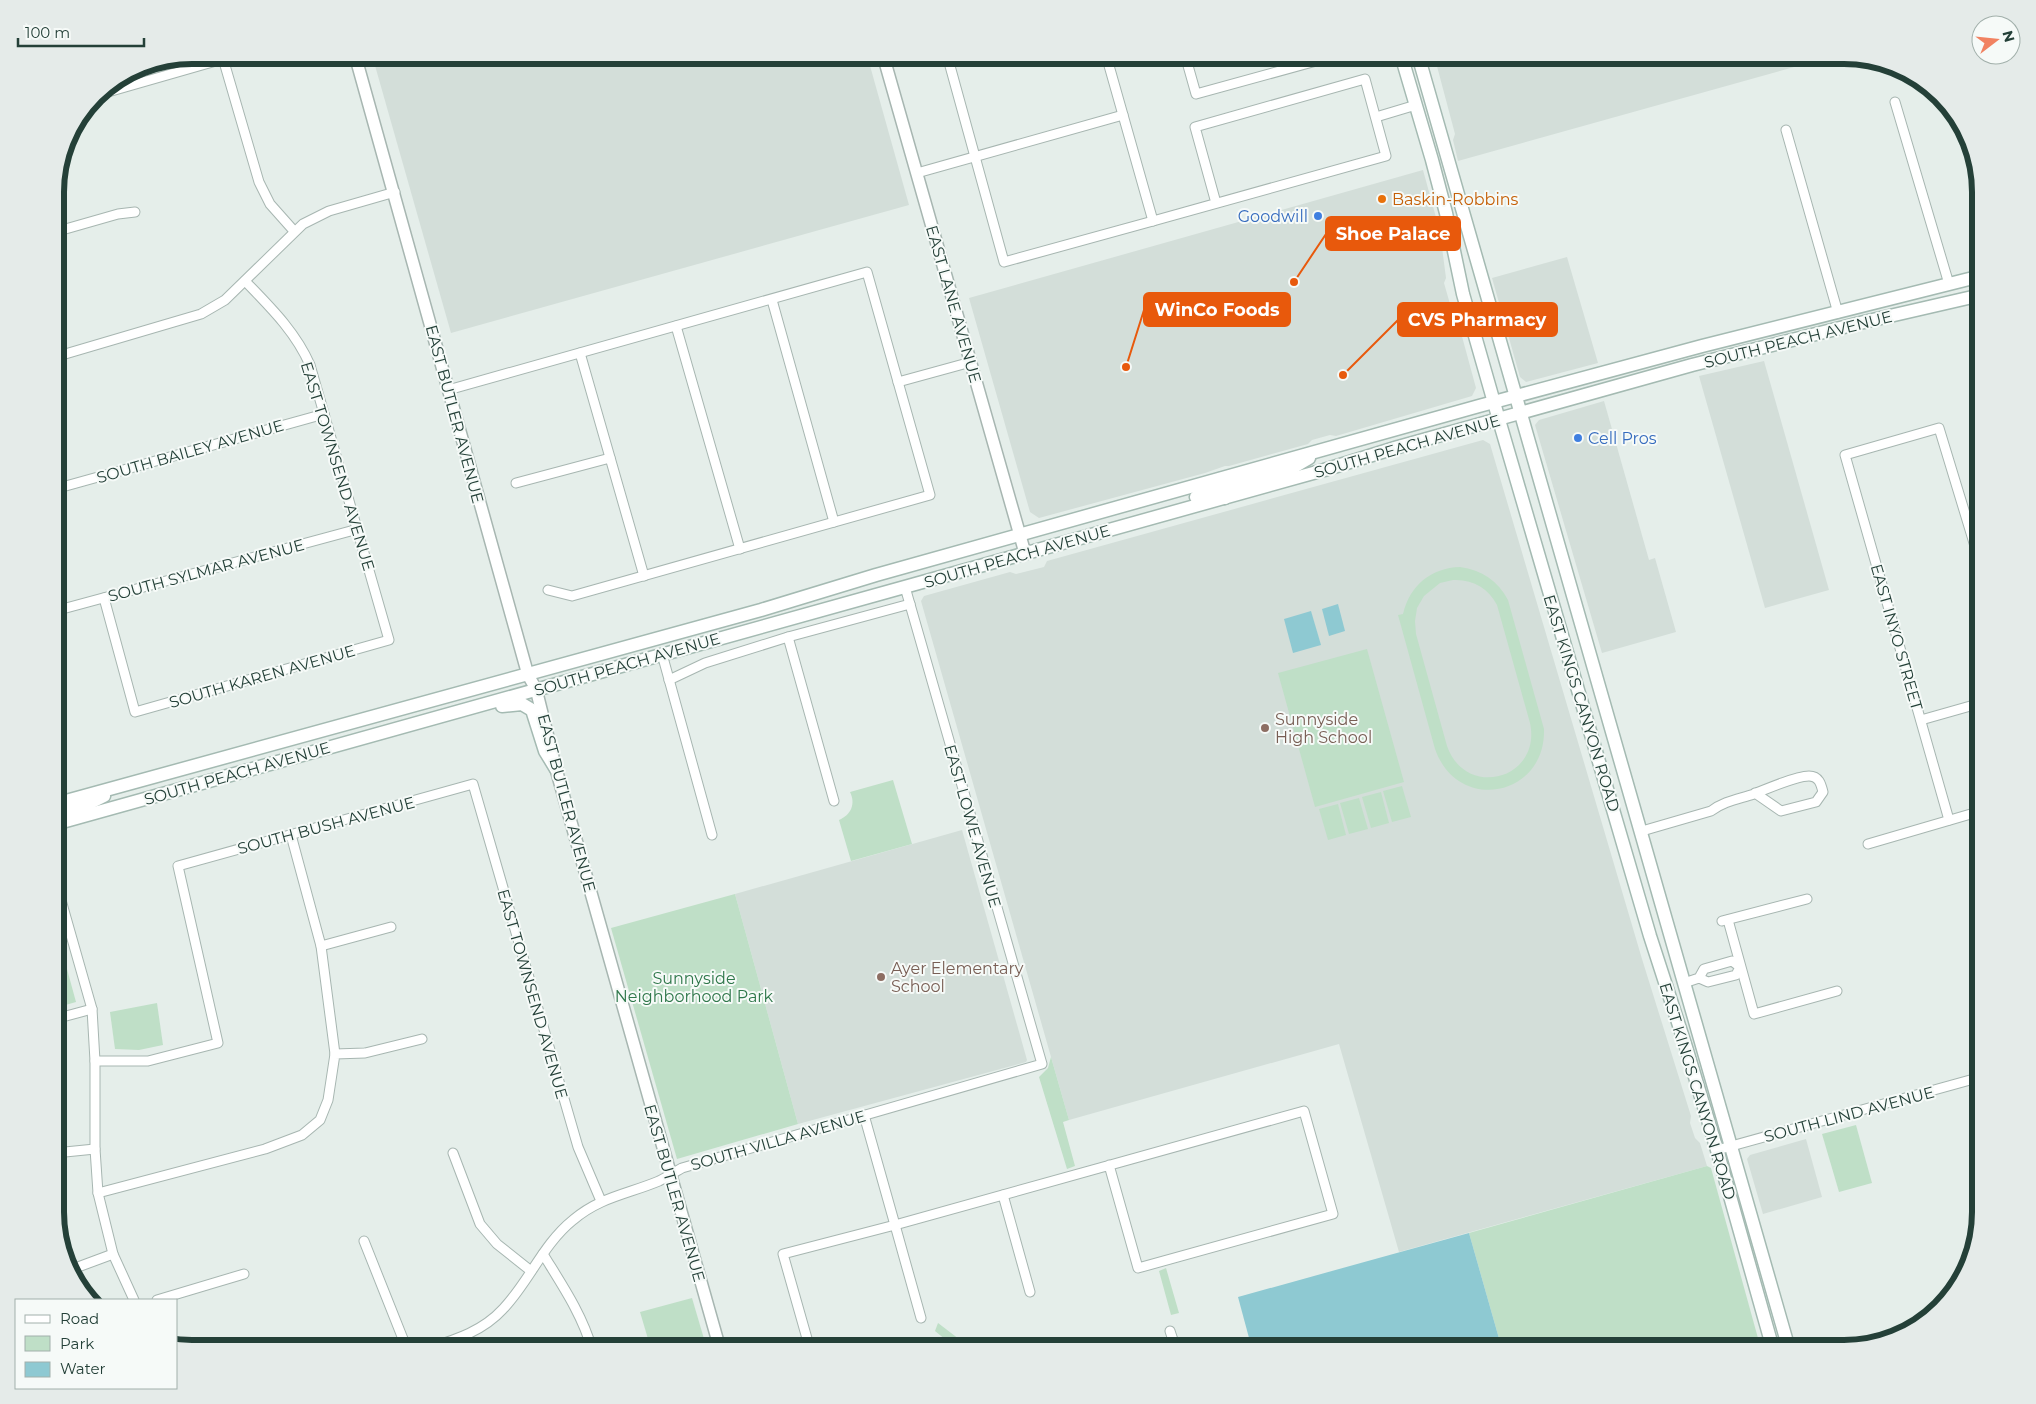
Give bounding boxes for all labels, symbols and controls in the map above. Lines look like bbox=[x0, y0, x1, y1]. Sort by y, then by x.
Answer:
scale bar bbox=[18, 15, 144, 47]
north arrow bbox=[1971, 15, 2021, 65]
text: 100 m bbox=[25, 23, 70, 42]
text: N bbox=[1998, 28, 2019, 44]
place label: Baskin-Robbins bbox=[1392, 190, 1519, 209]
marker: Baskin-Robbins bbox=[1376, 193, 1388, 205]
place label: Goodwill bbox=[1238, 207, 1308, 226]
marker: Goodwill bbox=[1312, 210, 1324, 222]
callout: Shoe Palace bbox=[1326, 217, 1460, 250]
street label: EAST LANE AVENUE bbox=[922, 223, 985, 385]
text: Shoe Palace bbox=[1336, 223, 1450, 245]
callout: WinCo Foods bbox=[1144, 293, 1290, 326]
text: WinCo Foods bbox=[1154, 299, 1280, 321]
callout: CVS Pharmacy bbox=[1398, 303, 1557, 336]
street label: SOUTH PEACH AVENUE bbox=[1702, 307, 1894, 372]
text: CVS Pharmacy bbox=[1408, 309, 1547, 331]
street label: EAST BUTLER AVENUE bbox=[422, 323, 487, 505]
street label: EAST TOWNSEND AVENUE bbox=[297, 359, 378, 573]
street label: SOUTH PEACH AVENUE bbox=[1312, 411, 1502, 482]
street label: SOUTH BAILEY AVENUE bbox=[94, 416, 286, 487]
place label: Cell Pros bbox=[1588, 429, 1657, 448]
marker: Cell Pros bbox=[1572, 432, 1584, 444]
street label: SOUTH PEACH AVENUE bbox=[922, 521, 1112, 592]
street label: SOUTH SYLMAR AVENUE bbox=[106, 535, 306, 606]
street label: EAST INYO STREET bbox=[1867, 562, 1927, 713]
street label: EAST KINGS CANYON ROAD bbox=[1539, 592, 1624, 814]
street label: SOUTH PEACH AVENUE bbox=[532, 629, 722, 700]
street label: SOUTH KAREN AVENUE bbox=[167, 641, 357, 712]
place label: Sunnyside High School bbox=[1275, 710, 1372, 747]
street label: EAST BUTLER AVENUE bbox=[534, 712, 599, 894]
marker: Sunnyside High School bbox=[1259, 722, 1271, 734]
street label: SOUTH PEACH AVENUE bbox=[142, 738, 332, 809]
street label: EAST LOWE AVENUE bbox=[940, 742, 1005, 910]
street label: SOUTH BUSH AVENUE bbox=[235, 793, 417, 858]
street label: EAST TOWNSEND AVENUE bbox=[493, 887, 572, 1101]
place label: Ayer Elementary School bbox=[891, 959, 1024, 996]
park label: Sunnyside Neighborhood Park bbox=[615, 969, 774, 1006]
marker: Ayer Elementary School bbox=[875, 971, 887, 983]
street label: EAST KINGS CANYON ROAD bbox=[1655, 980, 1740, 1202]
street label: SOUTH LIND AVENUE bbox=[1762, 1083, 1936, 1146]
street label: EAST BUTLER AVENUE bbox=[640, 1102, 709, 1284]
street label: SOUTH VILLA AVENUE bbox=[688, 1106, 868, 1175]
legend bbox=[15, 1299, 178, 1389]
text: Road bbox=[60, 1309, 99, 1328]
text: Park bbox=[60, 1334, 94, 1353]
text: Water bbox=[60, 1359, 106, 1378]

